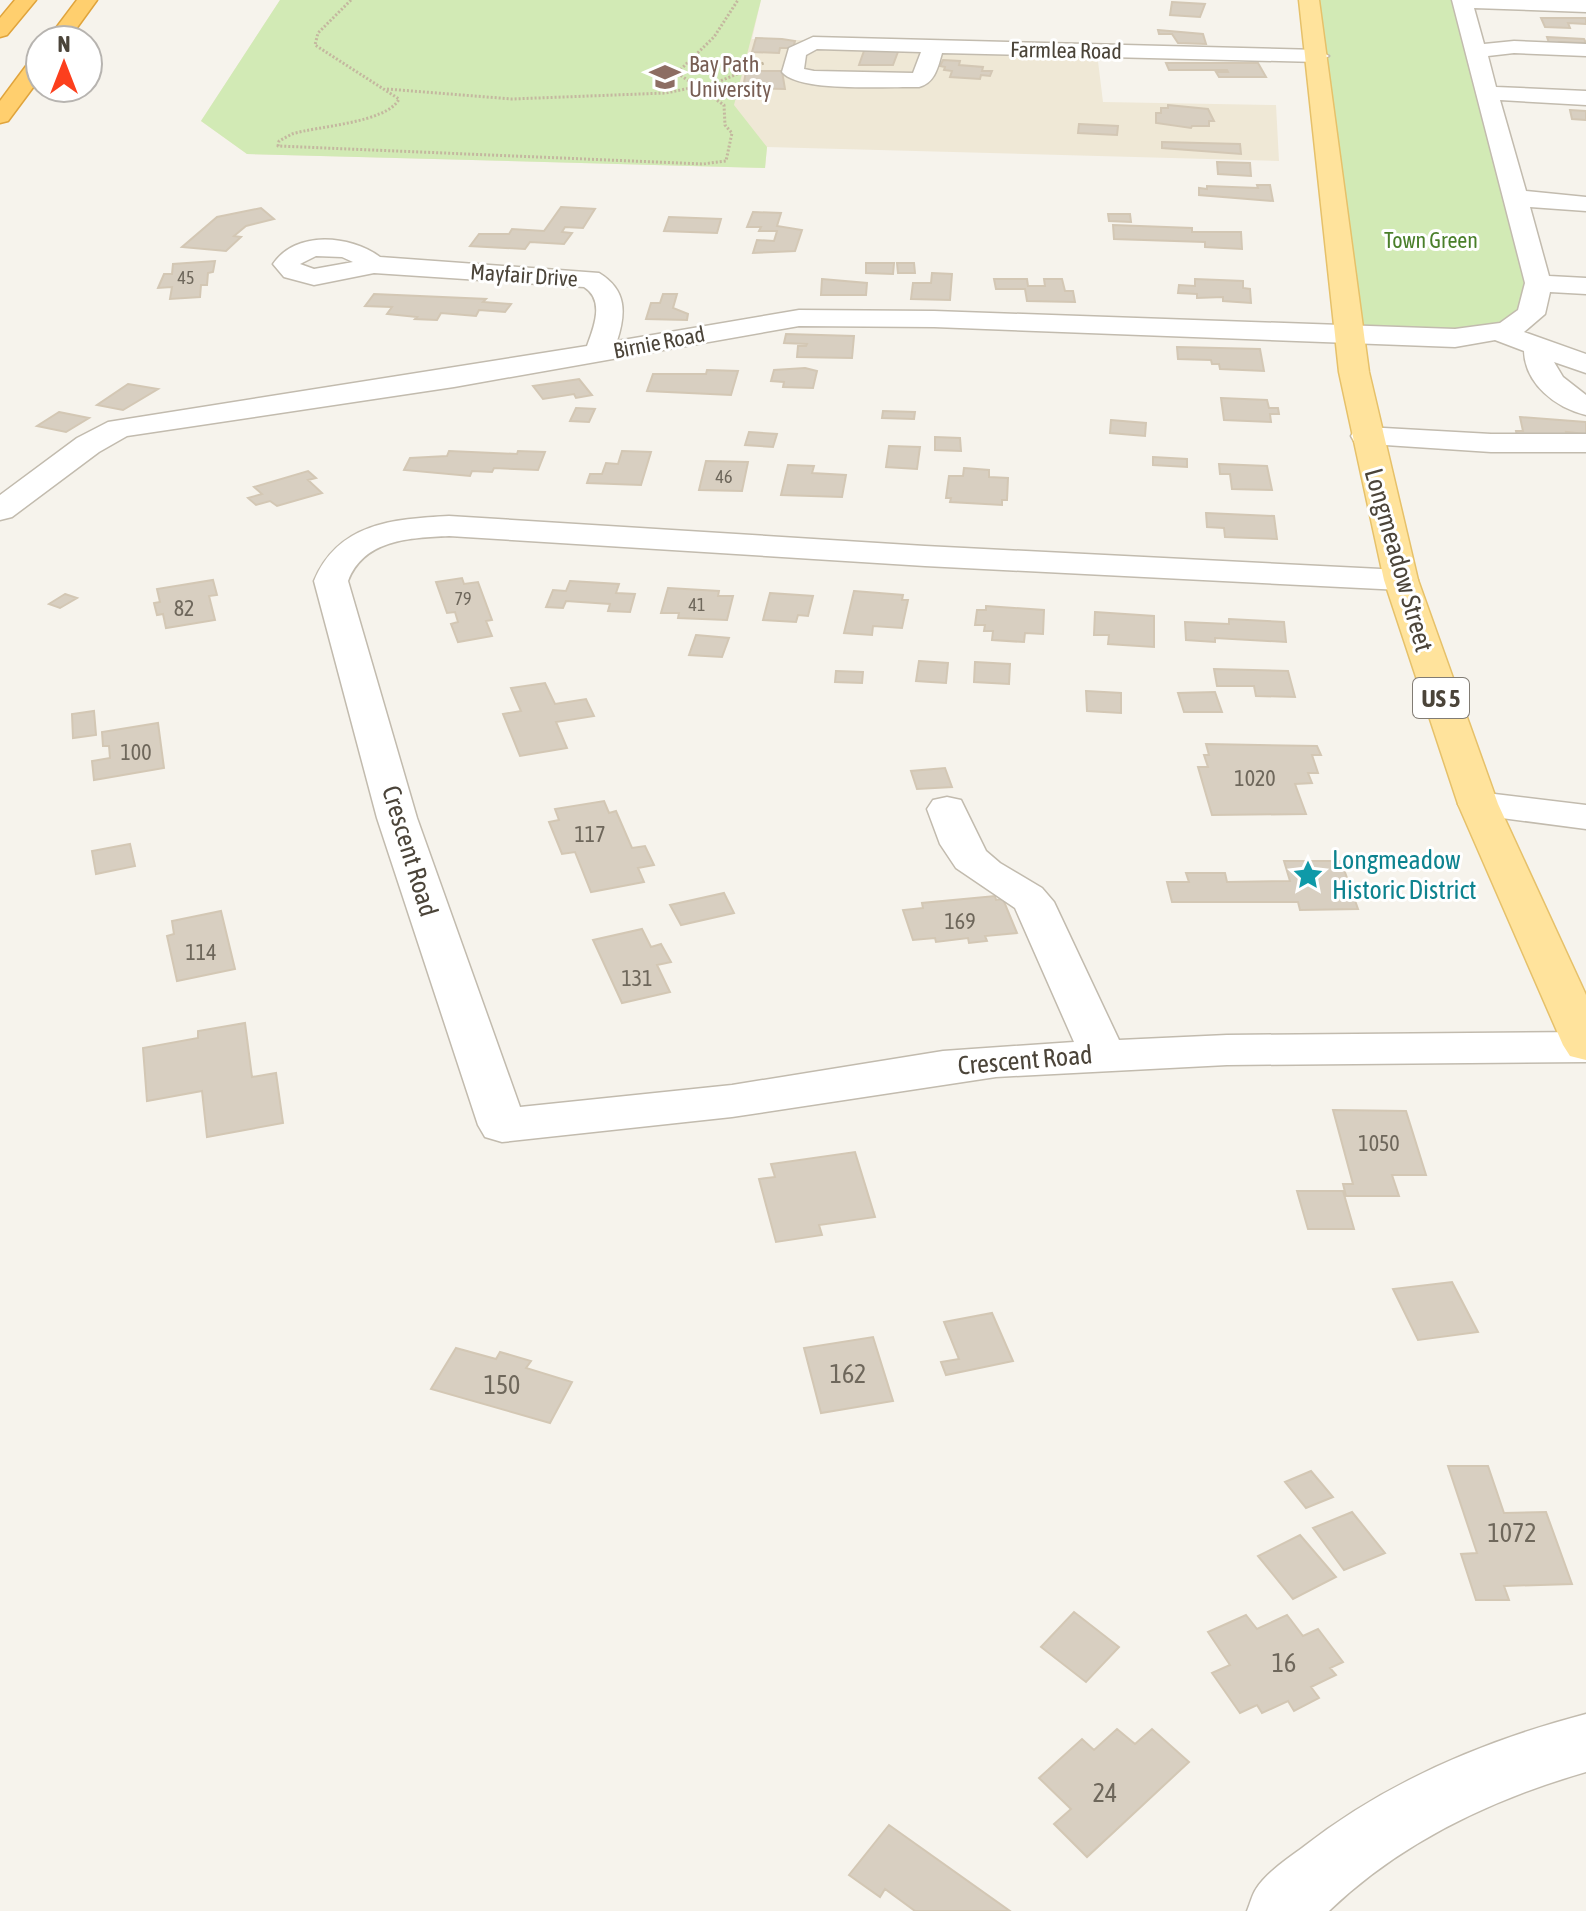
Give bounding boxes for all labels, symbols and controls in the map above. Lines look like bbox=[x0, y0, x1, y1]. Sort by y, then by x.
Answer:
north arrow bbox=[24, 24, 104, 104]
text: N bbox=[58, 31, 70, 57]
street label: Farmlea Road bbox=[1010, 36, 1122, 64]
place label: Bay Path University bbox=[689, 51, 771, 102]
school or university icon: Bay Path University bbox=[648, 60, 682, 94]
park label: Town Green bbox=[1384, 227, 1478, 253]
street label: Mayfair Drive bbox=[469, 258, 579, 292]
house number: 45 bbox=[178, 267, 194, 288]
street label: Birnie Road bbox=[611, 320, 707, 364]
street label: Longmeadow Street bbox=[1359, 465, 1439, 655]
house number: 46 bbox=[716, 466, 732, 487]
house number: 79 bbox=[455, 588, 471, 609]
house number: 41 bbox=[689, 594, 705, 615]
house number: 82 bbox=[174, 595, 194, 621]
road number: US 5 bbox=[1413, 678, 1469, 718]
house number: 100 bbox=[120, 739, 152, 765]
house number: 1020 bbox=[1234, 765, 1276, 791]
street label: Crescent Road bbox=[376, 782, 444, 920]
house number: 117 bbox=[574, 821, 606, 847]
place label: Longmeadow Historic District bbox=[1332, 845, 1477, 905]
place icon: Longmeadow Historic District bbox=[1291, 858, 1325, 892]
house number: 169 bbox=[944, 908, 976, 934]
house number: 114 bbox=[185, 939, 217, 965]
house number: 131 bbox=[621, 965, 653, 991]
street label: Crescent Road bbox=[956, 1039, 1094, 1081]
house number: 1050 bbox=[1358, 1130, 1400, 1156]
house number: 162 bbox=[830, 1359, 866, 1389]
house number: 150 bbox=[484, 1370, 520, 1400]
house number: 1072 bbox=[1488, 1518, 1536, 1548]
house number: 16 bbox=[1272, 1648, 1296, 1678]
house number: 24 bbox=[1093, 1778, 1117, 1808]

